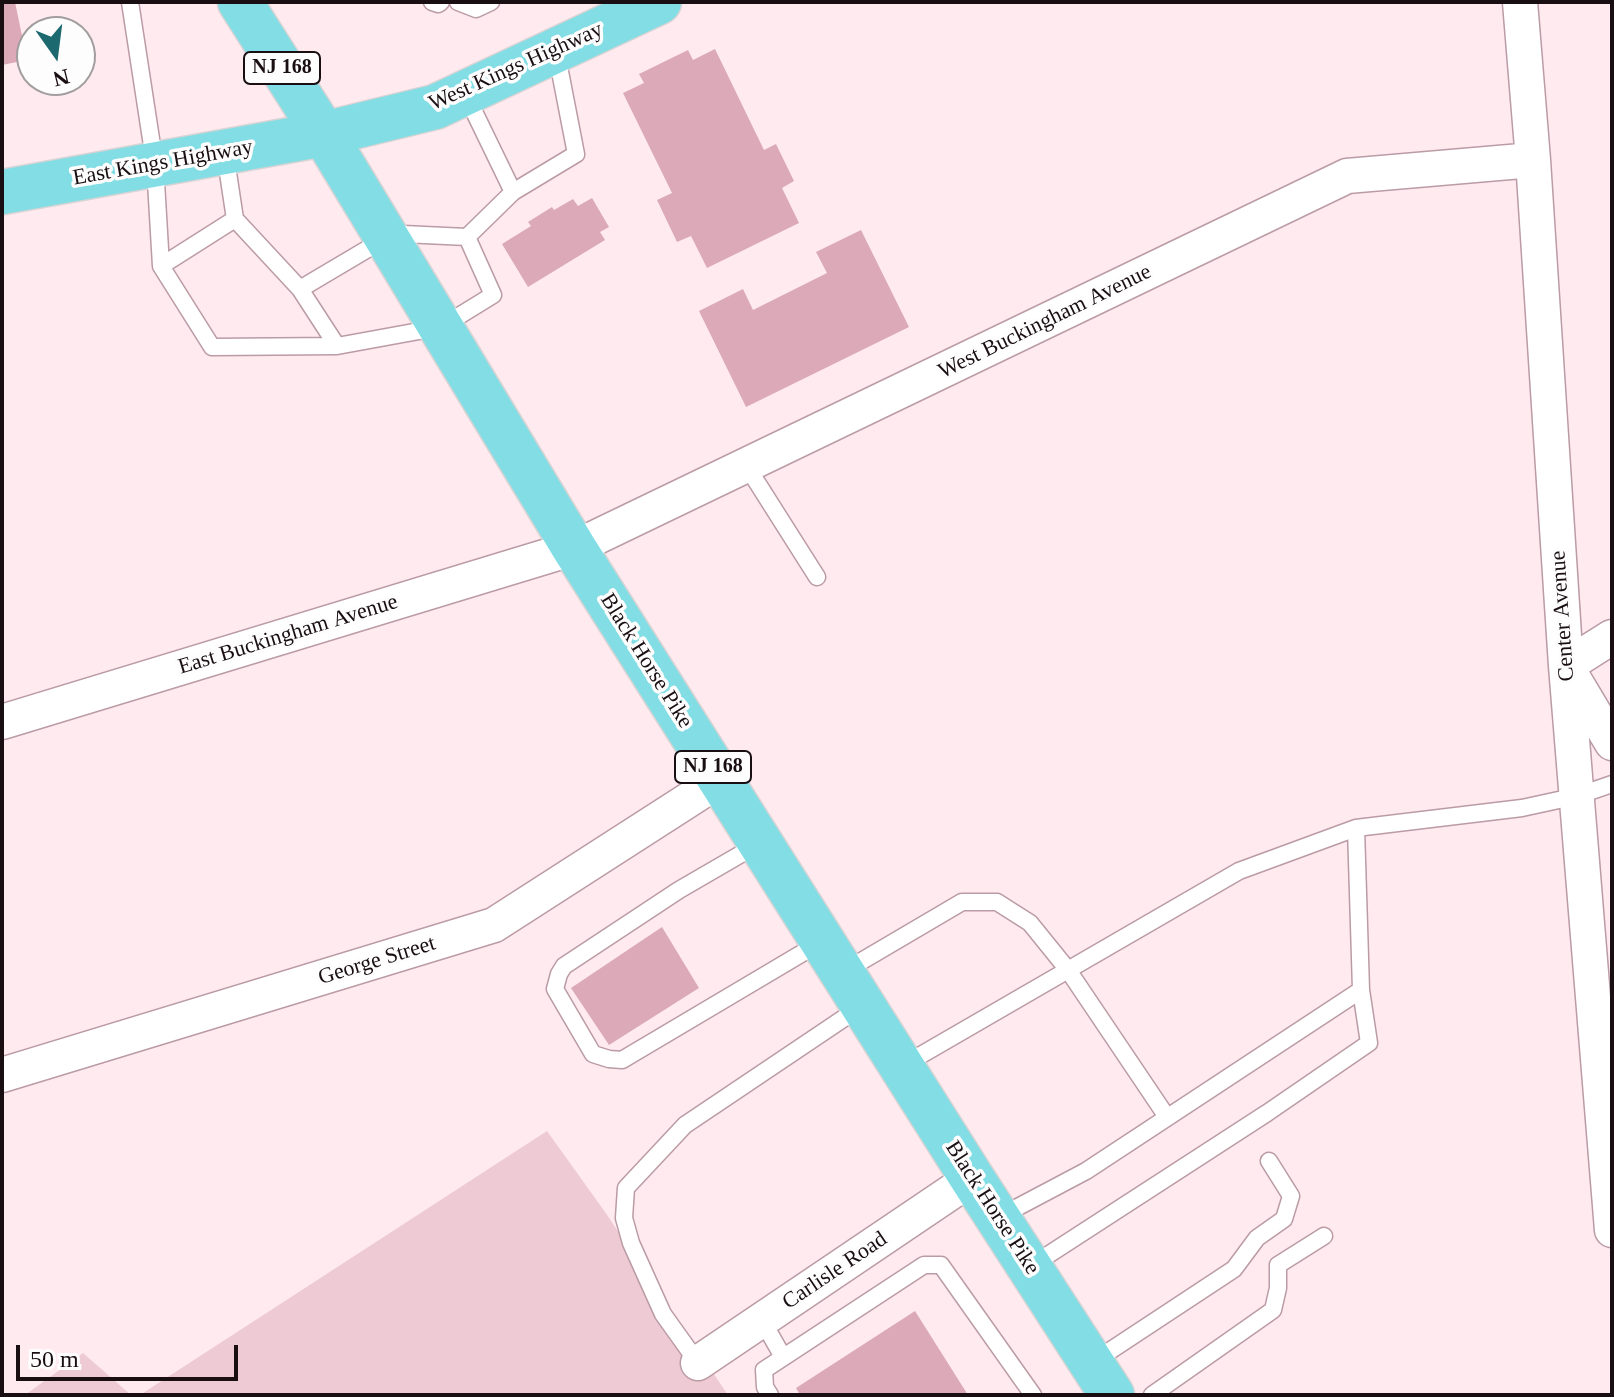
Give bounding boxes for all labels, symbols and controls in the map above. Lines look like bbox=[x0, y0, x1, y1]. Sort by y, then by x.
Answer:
north arrow bbox=[16, 16, 96, 96]
street label: West Kings Highway bbox=[425, 17, 607, 117]
road number: NJ 168 bbox=[244, 52, 320, 84]
text: N bbox=[51, 64, 72, 92]
street label: East Kings Highway bbox=[71, 134, 255, 192]
street label: West Buckingham Avenue bbox=[934, 259, 1156, 385]
street label: Center Avenue bbox=[1545, 550, 1581, 682]
street label: East Buckingham Avenue bbox=[175, 589, 401, 681]
street label: Black Horse Pike bbox=[594, 589, 698, 733]
road number: NJ 168 bbox=[675, 751, 751, 783]
street label: George Street bbox=[315, 931, 439, 991]
street label: Black Horse Pike bbox=[939, 1136, 1045, 1280]
street label: Carlisle Road bbox=[778, 1226, 892, 1316]
scale bar bbox=[20, 1329, 242, 1379]
text: 50 m bbox=[30, 1346, 79, 1372]

